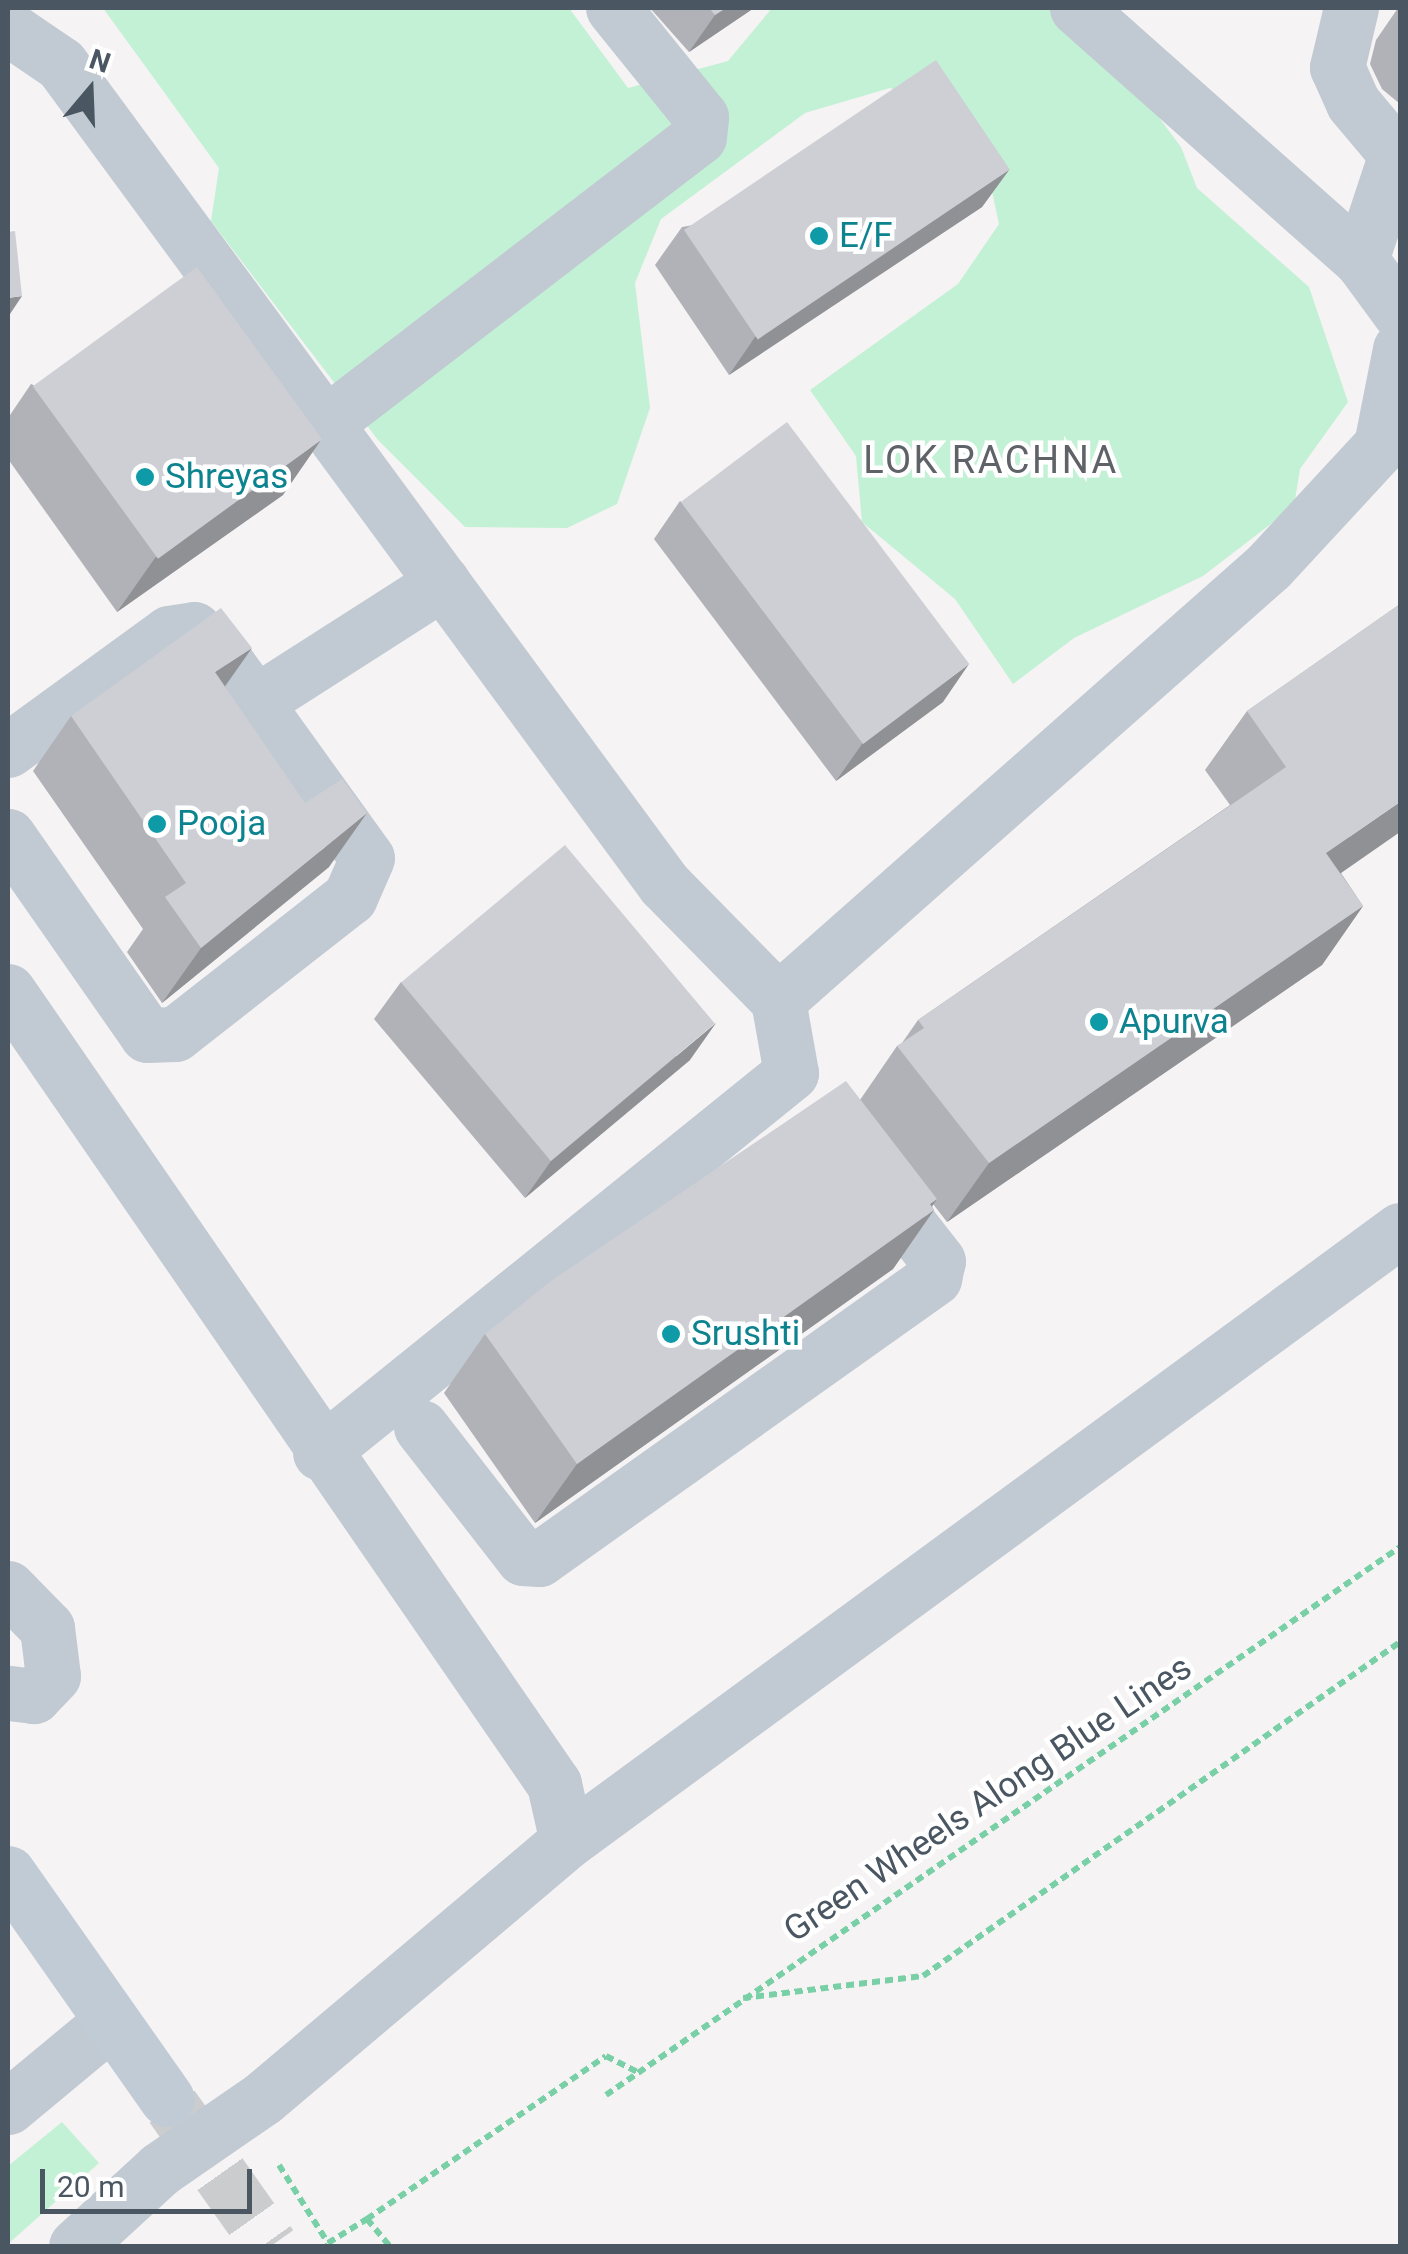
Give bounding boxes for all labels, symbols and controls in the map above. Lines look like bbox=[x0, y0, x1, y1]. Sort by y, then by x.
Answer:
north arrow bbox=[40, 40, 140, 140]
text: N bbox=[85, 42, 115, 80]
place label: E/F bbox=[839, 215, 893, 257]
marker: E/F bbox=[808, 225, 830, 247]
district label: LOK RACHNA bbox=[863, 438, 1119, 484]
place label: Shreyas bbox=[165, 456, 288, 498]
marker: Shreyas bbox=[134, 466, 156, 488]
place label: Pooja bbox=[177, 803, 266, 845]
marker: Pooja bbox=[146, 813, 168, 835]
place label: Apurva bbox=[1119, 1001, 1229, 1043]
marker: Apurva bbox=[1088, 1011, 1110, 1033]
place label: Srushti bbox=[691, 1313, 800, 1355]
marker: Srushti bbox=[660, 1323, 682, 1345]
street label: Green Wheels Along Blue Lines bbox=[776, 1647, 1200, 1951]
scale bar bbox=[45, 2149, 258, 2211]
text: 20 m bbox=[57, 2169, 124, 2204]

